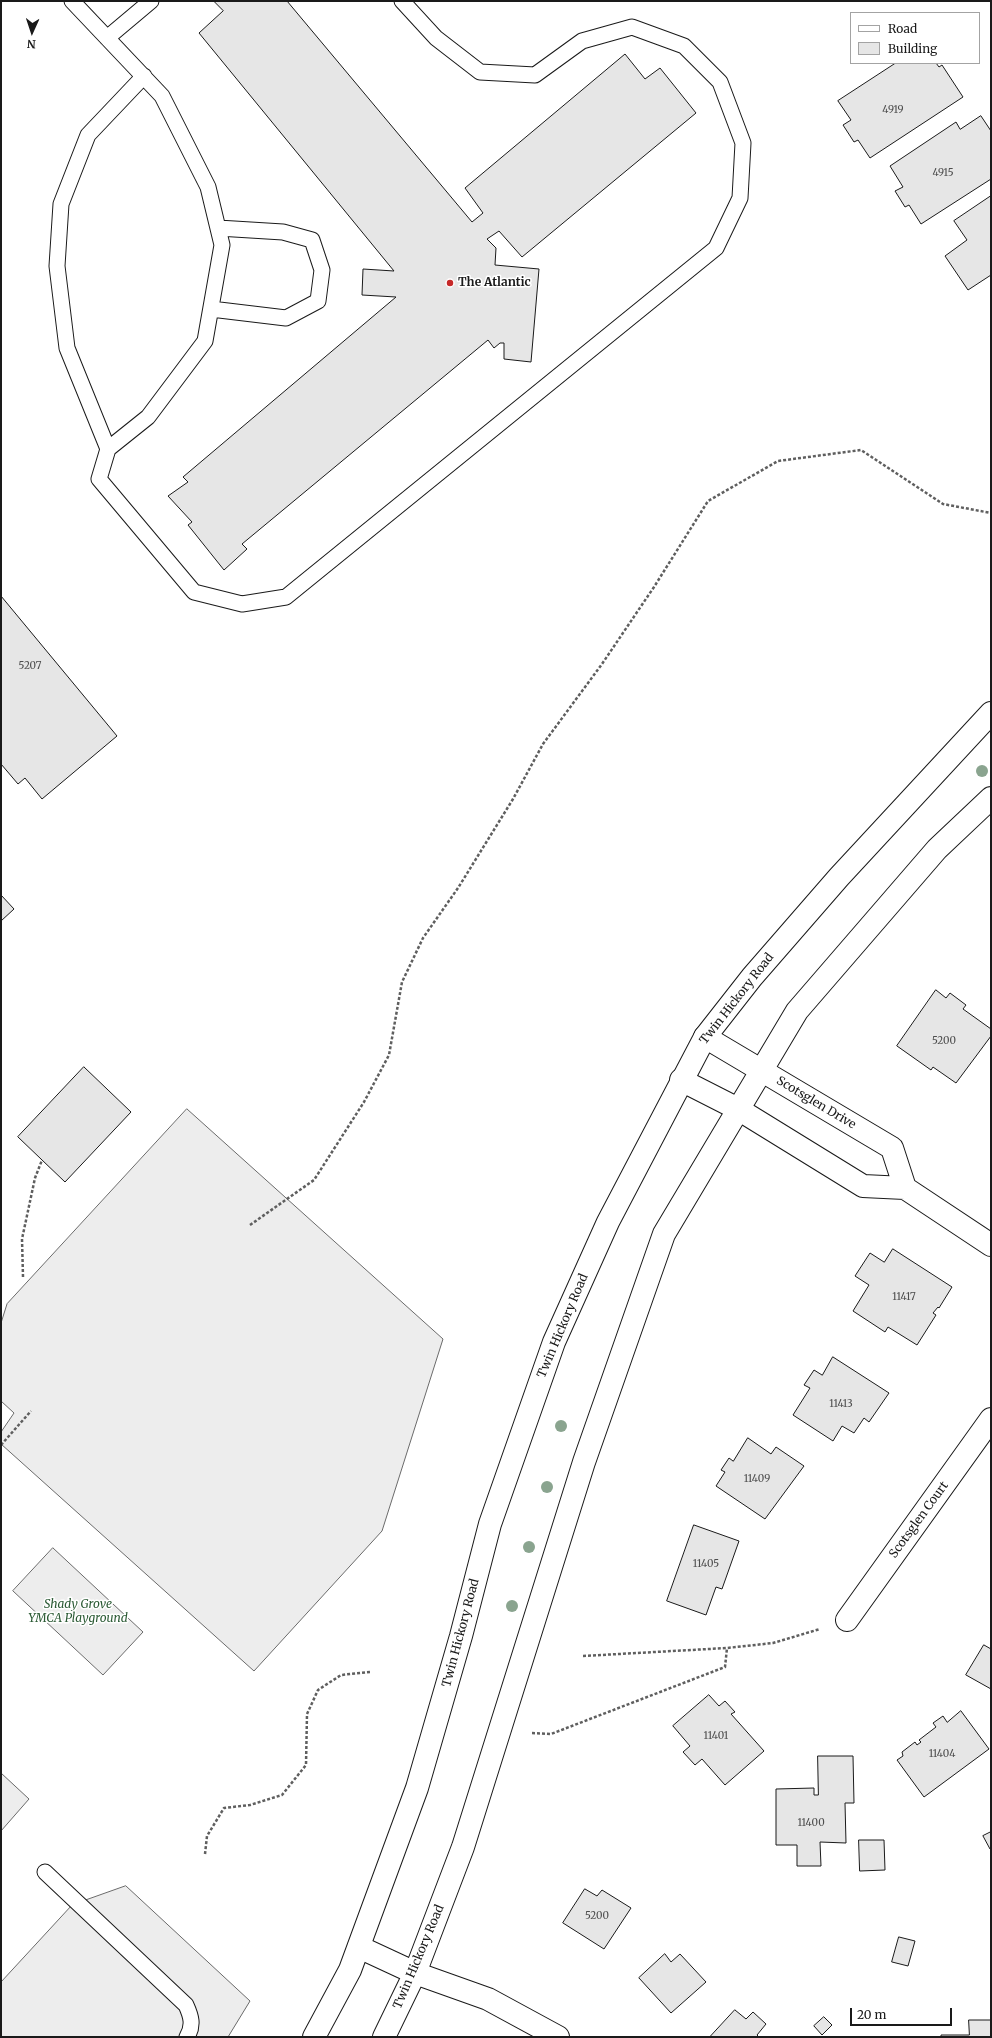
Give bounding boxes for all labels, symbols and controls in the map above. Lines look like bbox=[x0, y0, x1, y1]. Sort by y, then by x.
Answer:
north arrow bbox=[12, 12, 52, 52]
legend bbox=[850, 12, 980, 64]
text: Road bbox=[888, 21, 917, 36]
text: N bbox=[27, 37, 36, 51]
text: Building bbox=[888, 41, 937, 56]
house number: 4919 bbox=[882, 104, 904, 116]
house number: 4915 bbox=[932, 167, 954, 179]
place label: The Atlantic bbox=[458, 276, 531, 290]
marker: The Atlantic bbox=[445, 278, 455, 288]
house number: 5207 bbox=[18, 660, 42, 672]
street label: Twin Hickory Road bbox=[697, 951, 777, 1047]
house number: 5200 bbox=[932, 1035, 956, 1047]
street label: Scotsglen Drive bbox=[774, 1074, 858, 1132]
street label: Twin Hickory Road bbox=[535, 1272, 591, 1380]
house number: 11417 bbox=[892, 1291, 916, 1303]
house number: 11413 bbox=[829, 1398, 853, 1410]
house number: 11409 bbox=[744, 1473, 770, 1485]
street label: Scotsglen Court bbox=[886, 1479, 952, 1561]
house number: 11405 bbox=[693, 1558, 719, 1570]
street label: Twin Hickory Road bbox=[440, 1577, 482, 1689]
park label: Shady Grove YMCA Playground bbox=[28, 1598, 128, 1626]
house number: 11401 bbox=[704, 1730, 728, 1742]
house number: 11404 bbox=[929, 1748, 955, 1760]
house number: 11400 bbox=[797, 1817, 825, 1829]
street label: Twin Hickory Road bbox=[391, 1903, 447, 2011]
house number: 5200 bbox=[585, 1910, 609, 1922]
scale bar bbox=[852, 2000, 954, 2026]
text: 20 m bbox=[857, 2007, 886, 2022]

